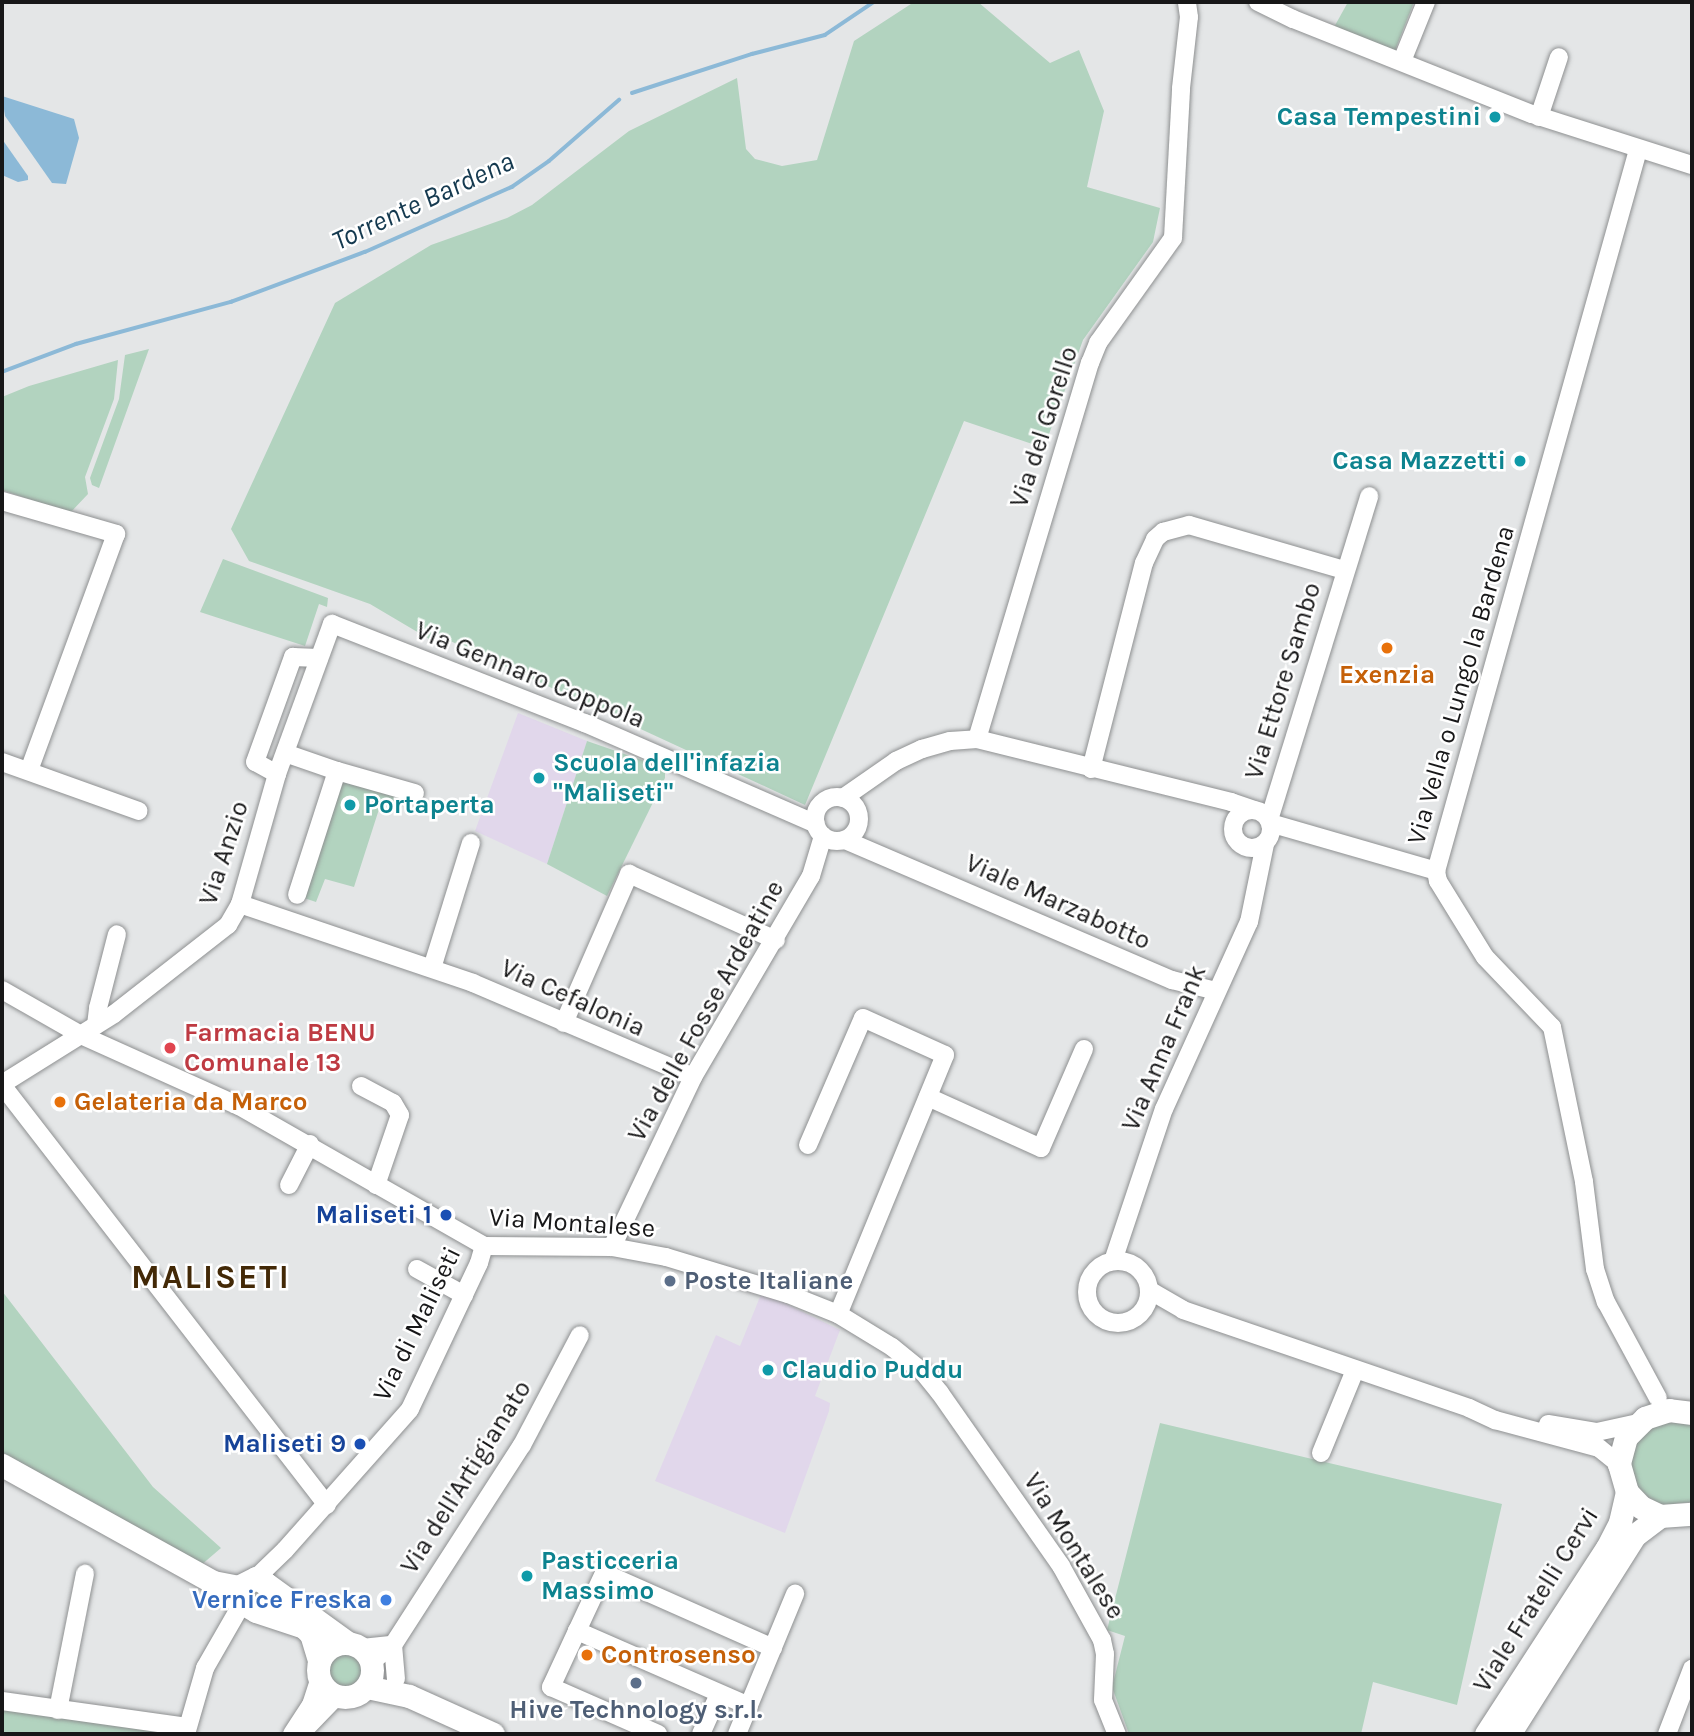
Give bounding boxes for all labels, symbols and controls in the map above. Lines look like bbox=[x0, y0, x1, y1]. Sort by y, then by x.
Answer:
place label: Casa Tempestini bbox=[1277, 101, 1481, 133]
marker: Casa Tempestini bbox=[1487, 109, 1503, 125]
water label: Torrente Bardena bbox=[327, 144, 519, 258]
street label: Via del Gorello bbox=[1003, 343, 1085, 511]
place label: Casa Mazzetti bbox=[1332, 445, 1506, 477]
marker: Casa Mazzetti bbox=[1512, 453, 1528, 469]
street label: Via Vella o Lungo la Bardena bbox=[1400, 522, 1522, 848]
street label: Via Ettore Sambo bbox=[1238, 579, 1328, 783]
street label: Via Gennaro Coppola bbox=[411, 615, 649, 735]
marker: Exenzia bbox=[1379, 640, 1395, 656]
place label: Exenzia bbox=[1339, 659, 1435, 691]
place label: Scuola dell'infazia "Maliseti" bbox=[553, 747, 780, 808]
marker: Scuola dell'infazia "Maliseti" bbox=[531, 770, 547, 786]
place label: Portaperta bbox=[364, 789, 495, 821]
street label: Via Anzio bbox=[193, 797, 255, 909]
marker: Portaperta bbox=[342, 797, 358, 813]
street label: Viale Marzabotto bbox=[961, 847, 1155, 957]
street label: Via delle Fosse Ardeatine bbox=[621, 875, 791, 1147]
street label: Via Cefalonia bbox=[496, 952, 650, 1044]
street label: Via Anna Frank bbox=[1115, 960, 1213, 1136]
place label: Farmacia BENU Comunale 13 bbox=[184, 1017, 376, 1078]
marker: Farmacia BENU Comunale 13 bbox=[162, 1040, 178, 1056]
place label: Gelateria da Marco bbox=[74, 1086, 307, 1118]
marker: Gelateria da Marco bbox=[52, 1094, 68, 1110]
place label: Maliseti 1 bbox=[315, 1199, 432, 1231]
street label: Via Montalese bbox=[488, 1202, 656, 1244]
marker: Maliseti 1 bbox=[438, 1207, 454, 1223]
street label: Via di Maliseti bbox=[366, 1242, 468, 1406]
district label: MALISETI bbox=[132, 1258, 290, 1298]
place label: Poste Italiane bbox=[684, 1265, 853, 1297]
marker: Poste Italiane bbox=[662, 1273, 678, 1289]
place label: Claudio Puddu bbox=[782, 1354, 963, 1386]
marker: Claudio Puddu bbox=[760, 1362, 776, 1378]
street label: Via dell'Artigianato bbox=[394, 1374, 538, 1580]
place label: Maliseti 9 bbox=[223, 1428, 346, 1460]
marker: Maliseti 9 bbox=[352, 1436, 368, 1452]
street label: Via Montalese bbox=[1017, 1467, 1131, 1625]
street label: Viale Fratelli Cervi bbox=[1467, 1502, 1605, 1698]
place label: Pasticceria Massimo bbox=[541, 1545, 679, 1606]
marker: Pasticceria Massimo bbox=[519, 1568, 535, 1584]
place label: Vernice Freska bbox=[192, 1584, 372, 1616]
marker: Vernice Freska bbox=[378, 1592, 394, 1608]
place label: Controsenso bbox=[601, 1639, 756, 1671]
marker: Controsenso bbox=[579, 1647, 595, 1663]
marker: Hive Technology s.r.l. bbox=[628, 1675, 644, 1691]
place label: Hive Technology s.r.l. bbox=[509, 1694, 763, 1726]

